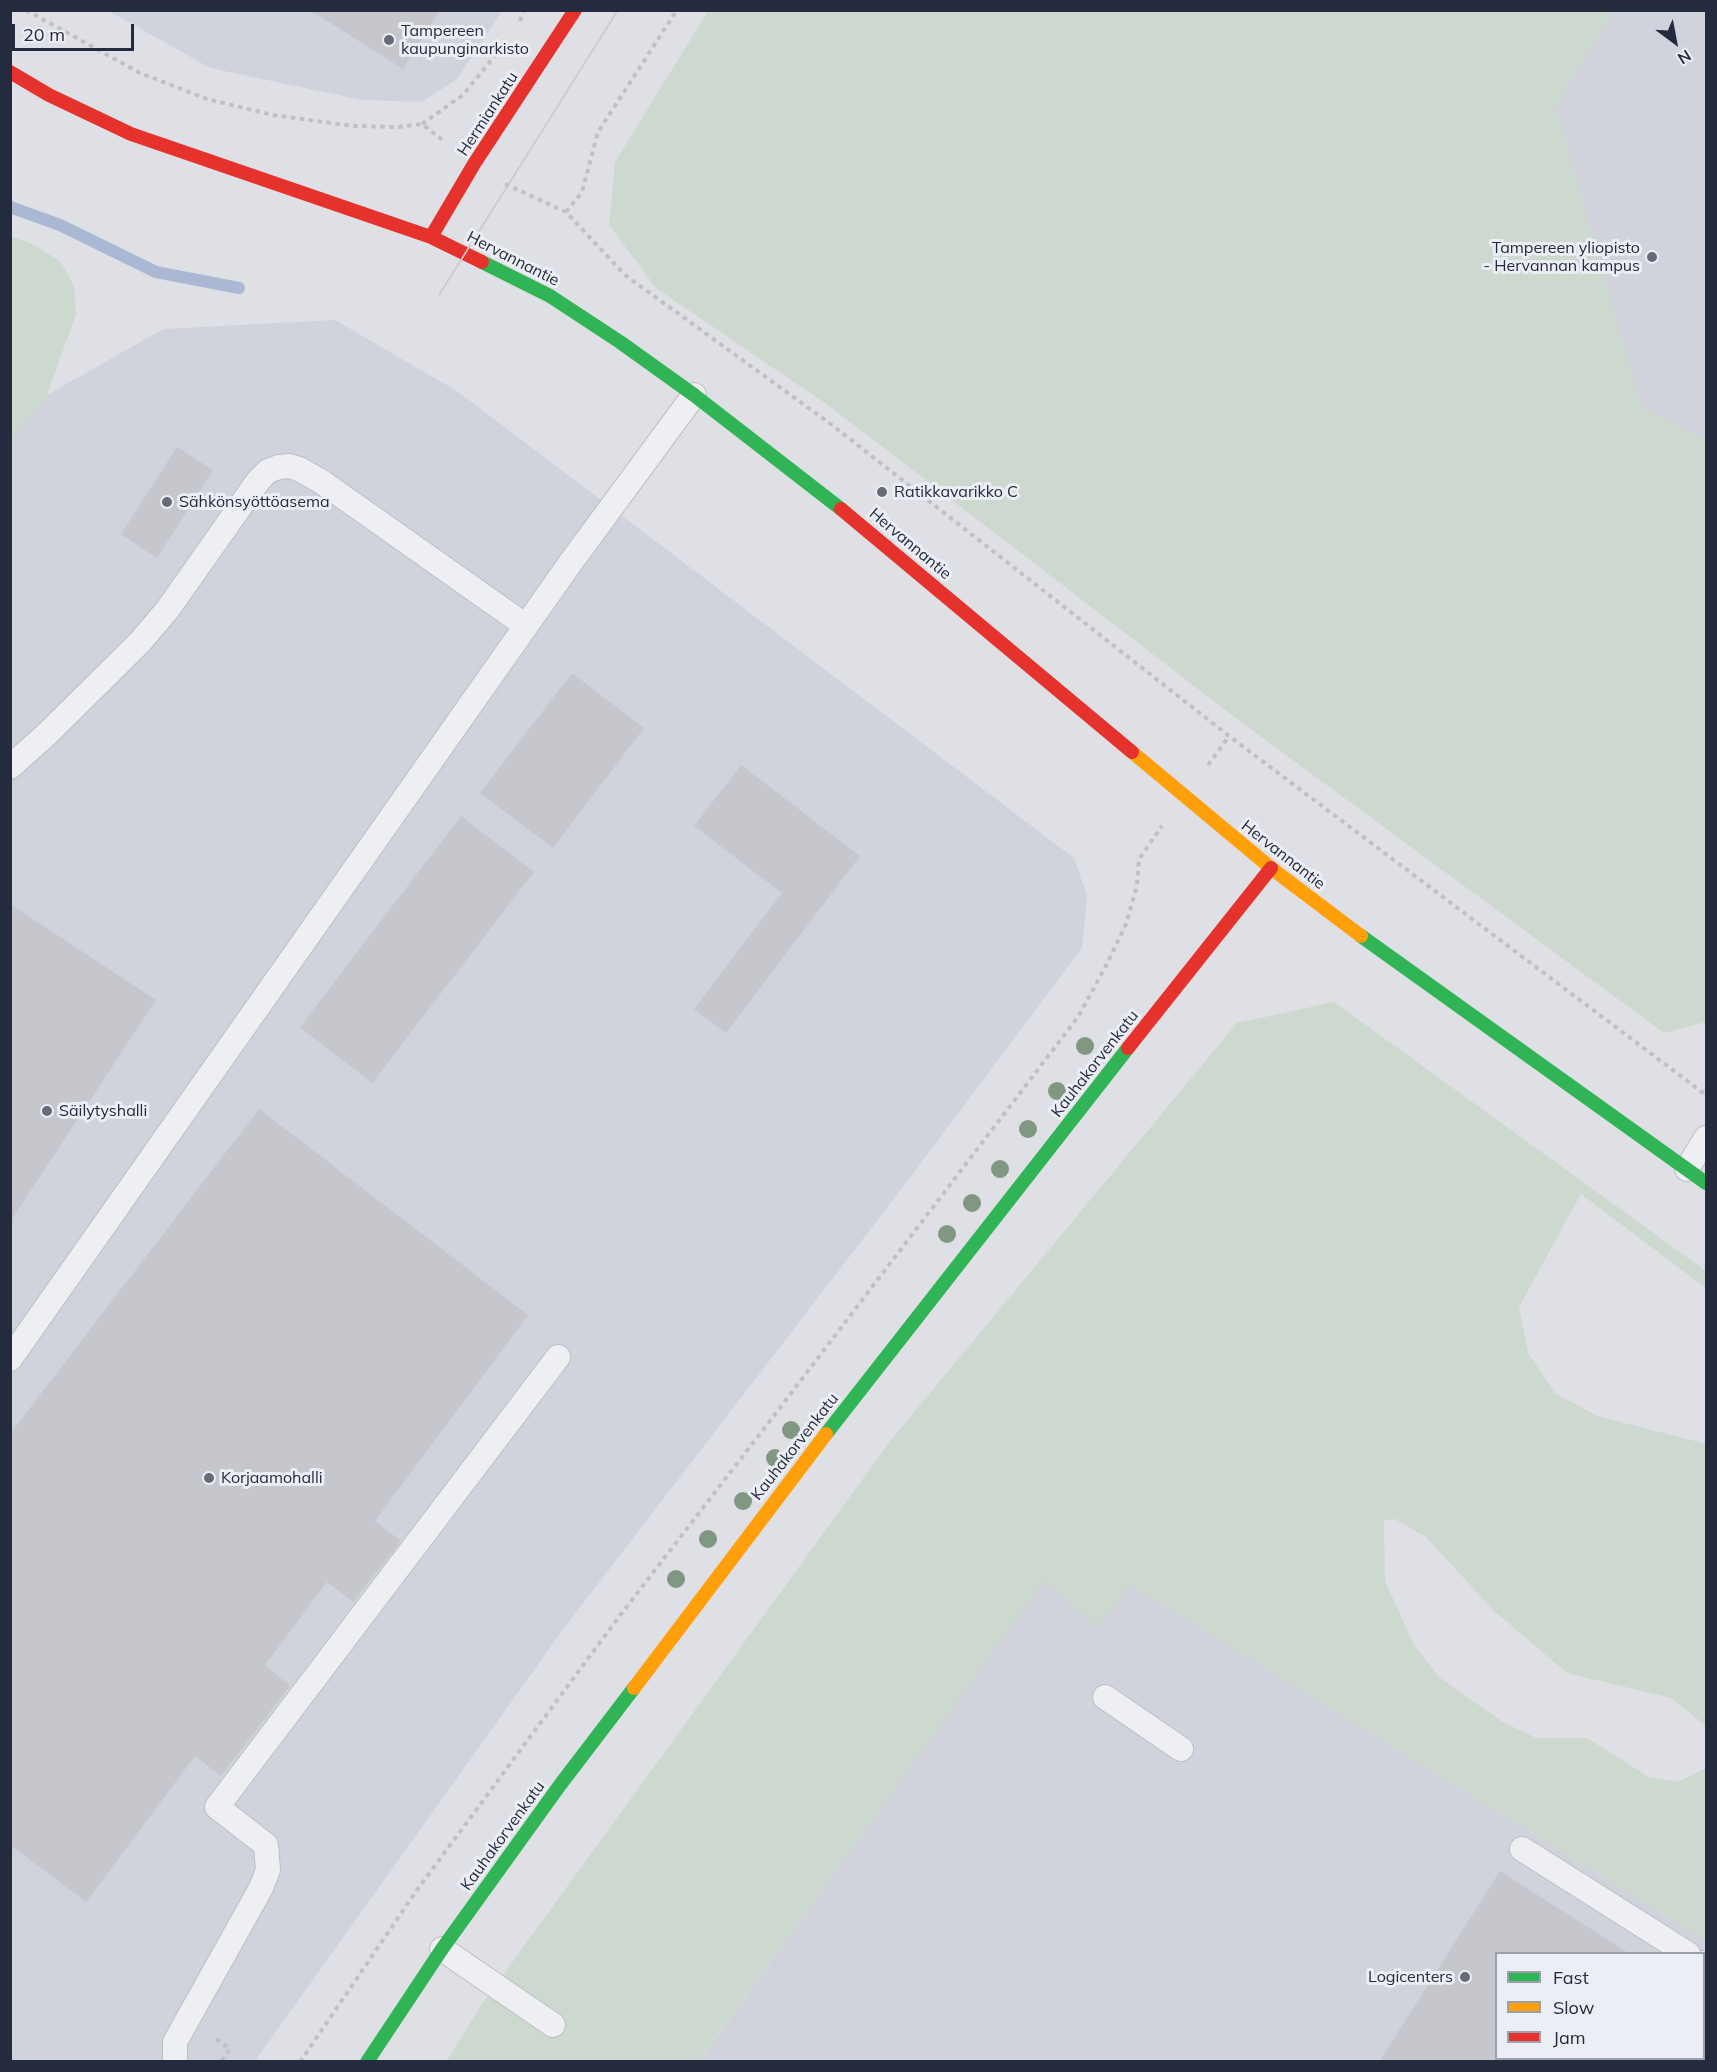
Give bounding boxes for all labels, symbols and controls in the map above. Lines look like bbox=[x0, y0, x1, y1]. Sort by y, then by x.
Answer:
scale bar bbox=[15, 12, 136, 50]
north arrow bbox=[1645, 12, 1705, 72]
place label: Tampereen kaupunginarkisto bbox=[401, 21, 529, 59]
text: 20 m bbox=[23, 23, 65, 46]
marker: Tampereen kaupunginarkisto bbox=[382, 33, 396, 47]
text: N bbox=[1674, 46, 1695, 69]
street label: Hermiankatu bbox=[454, 68, 522, 160]
street label: Hervannantie bbox=[464, 228, 562, 290]
place label: Tampereen yliopisto - Hervannan kampus bbox=[1483, 238, 1640, 276]
marker: Tampereen yliopisto - Hervannan kampus bbox=[1645, 250, 1659, 264]
place label: Ratikkavarikko C bbox=[894, 482, 1018, 502]
marker: Ratikkavarikko C bbox=[875, 485, 889, 499]
place label: Sähkönsyöttöasema bbox=[179, 492, 330, 512]
marker: Sähkönsyöttöasema bbox=[160, 495, 174, 509]
street label: Hervannantie bbox=[865, 504, 955, 584]
street label: Hervannantie bbox=[1237, 816, 1329, 894]
street label: Kauhakorvenkatu bbox=[1047, 1007, 1143, 1121]
place label: Säilytyshalli bbox=[59, 1101, 147, 1121]
marker: Säilytyshalli bbox=[40, 1104, 54, 1118]
street label: Kauhakorvenkatu bbox=[747, 1390, 843, 1504]
place label: Korjaamohalli bbox=[221, 1468, 322, 1488]
marker: Korjaamohalli bbox=[202, 1471, 216, 1485]
street label: Kauhakorvenkatu bbox=[457, 1778, 549, 1894]
legend bbox=[1495, 1952, 1705, 2060]
text: Fast bbox=[1553, 1966, 1589, 1989]
place label: Logicenters bbox=[1368, 1967, 1453, 1987]
marker: Logicenters bbox=[1458, 1970, 1472, 1984]
text: Slow bbox=[1553, 1996, 1594, 2019]
text: Jam bbox=[1553, 2026, 1586, 2049]

